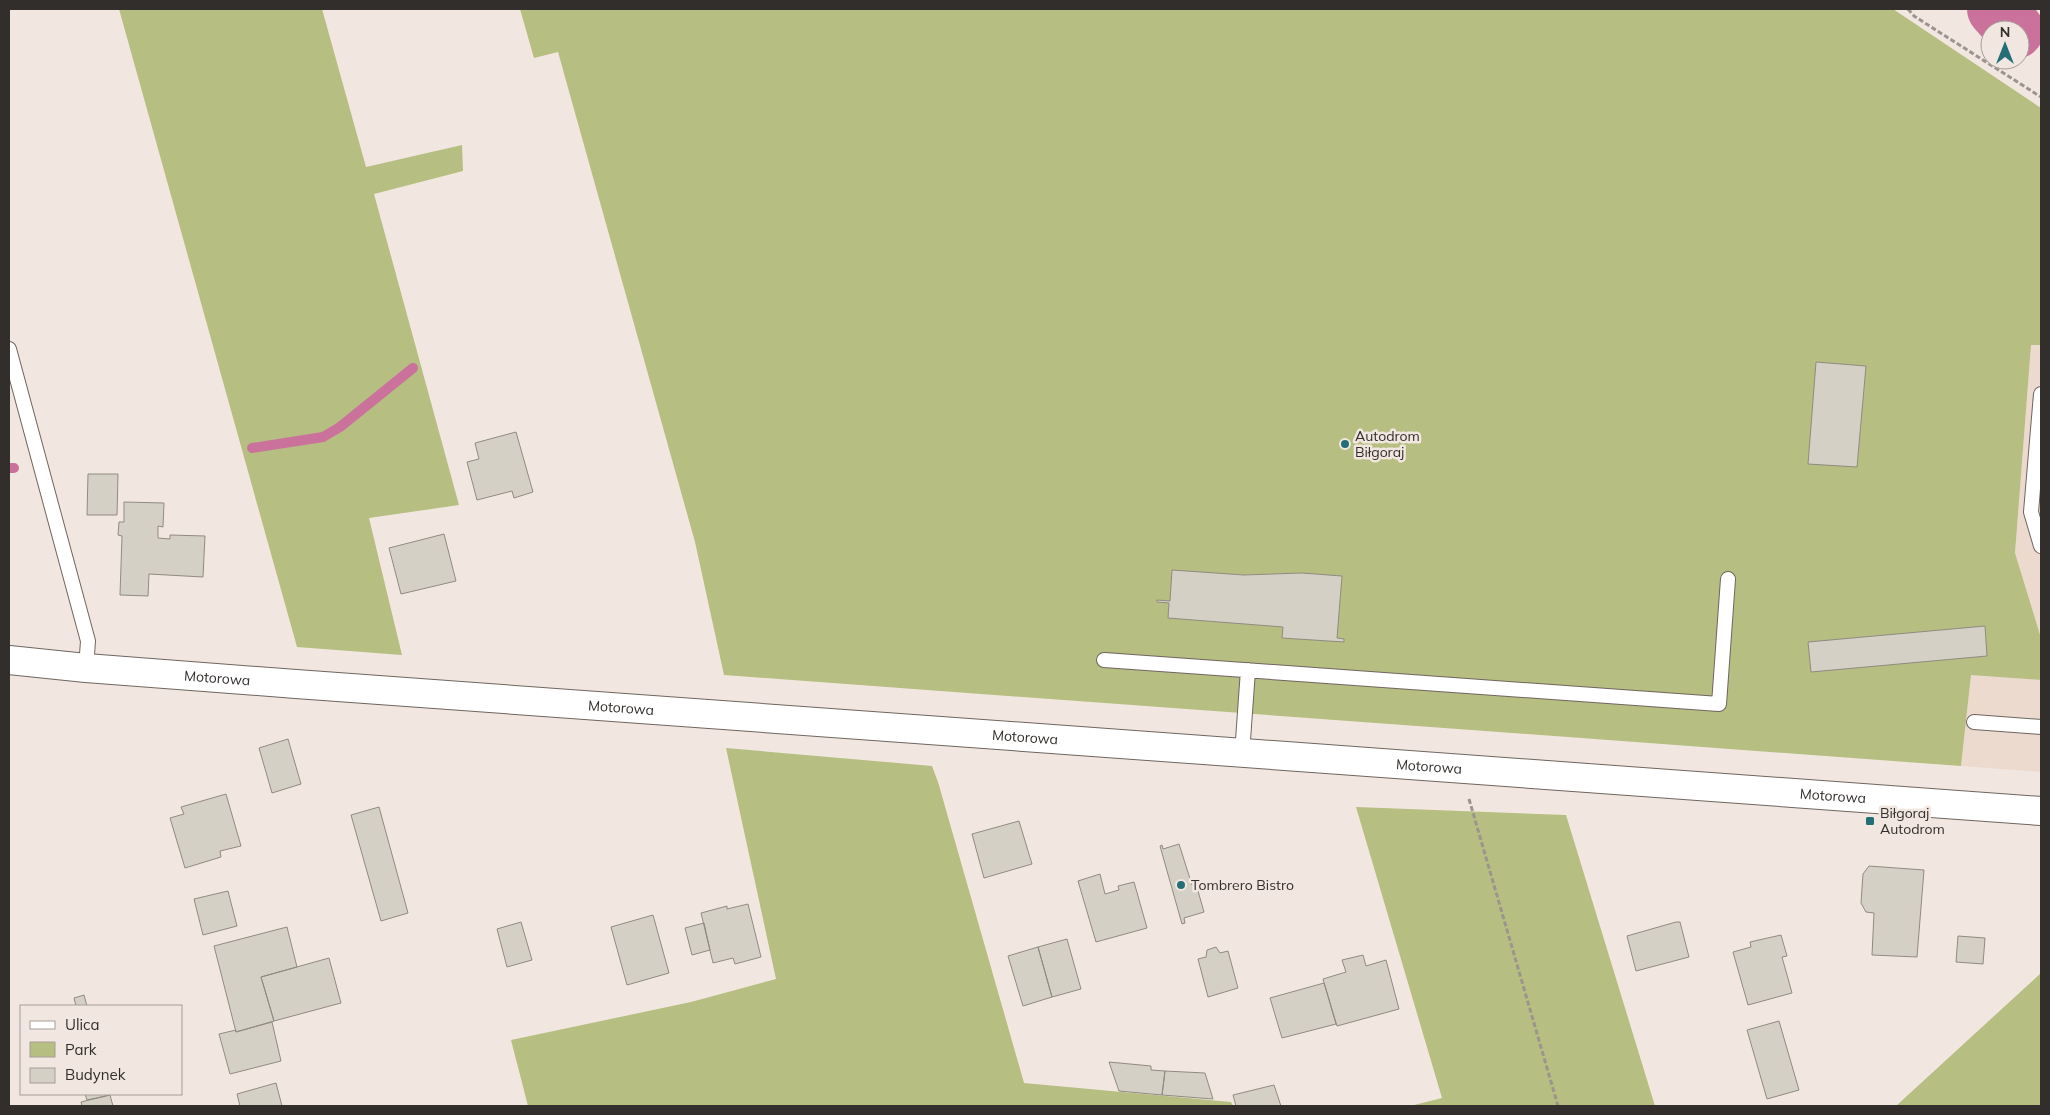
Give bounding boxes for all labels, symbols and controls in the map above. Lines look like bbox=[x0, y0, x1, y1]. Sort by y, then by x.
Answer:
north arrow bbox=[1980, 20, 2030, 70]
text: N bbox=[2000, 23, 2010, 41]
place label: Autodrom Biłgoraj bbox=[1355, 427, 1420, 461]
marker: Autodrom Biłgoraj bbox=[1339, 438, 1351, 450]
street label: Motorowa bbox=[184, 667, 251, 689]
street label: Motorowa bbox=[587, 696, 655, 719]
street label: Motorowa bbox=[991, 726, 1059, 748]
street label: Motorowa bbox=[1395, 755, 1463, 778]
street label: Motorowa bbox=[1799, 784, 1867, 807]
place label: Biłgoraj Autodrom bbox=[1880, 804, 1945, 838]
marker: Biłgoraj Autodrom bbox=[1864, 815, 1876, 827]
place label: Tombrero Bistro bbox=[1191, 876, 1294, 894]
marker: Tombrero Bistro bbox=[1175, 879, 1187, 891]
legend bbox=[20, 1005, 182, 1095]
text: Ulica bbox=[65, 1015, 99, 1034]
text: Park bbox=[65, 1040, 97, 1059]
text: Budynek bbox=[65, 1065, 126, 1084]

